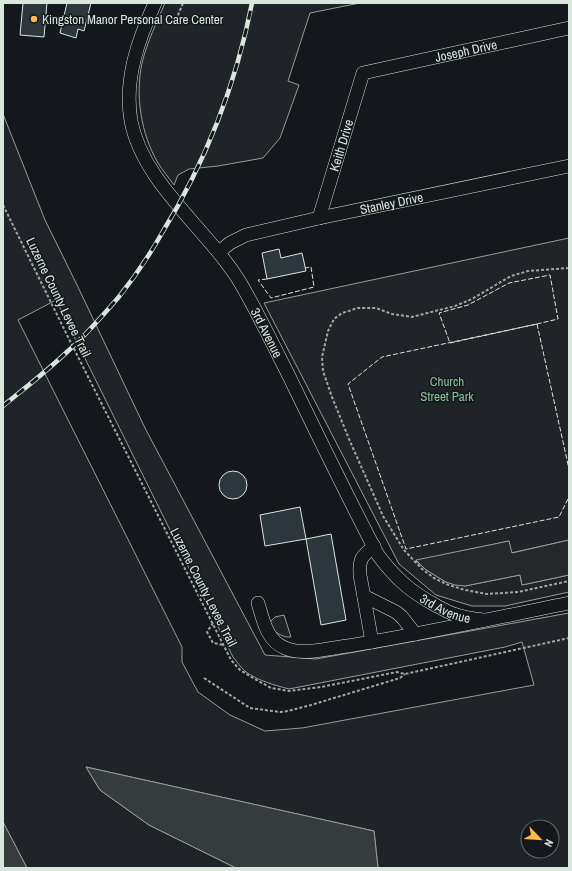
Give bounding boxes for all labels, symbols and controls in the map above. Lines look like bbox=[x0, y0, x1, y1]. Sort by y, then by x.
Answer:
place label: Kingston Manor Personal Care Center bbox=[42, 11, 224, 28]
marker: Kingston Manor Personal Care Center bbox=[29, 14, 39, 24]
street label: Joseph Drive bbox=[434, 36, 499, 66]
street label: Keith Drive bbox=[326, 117, 357, 173]
street label: Stanley Drive bbox=[358, 189, 425, 218]
street label: Luzerne County Levee Trail bbox=[22, 235, 95, 360]
street label: 3rd Avenue bbox=[247, 305, 286, 361]
park label: Church Street Park bbox=[420, 373, 474, 405]
street label: Luzerne County Levee Trail bbox=[166, 525, 241, 649]
street label: 3rd Avenue bbox=[417, 590, 472, 627]
north arrow bbox=[520, 819, 560, 859]
text: N bbox=[541, 837, 557, 849]

